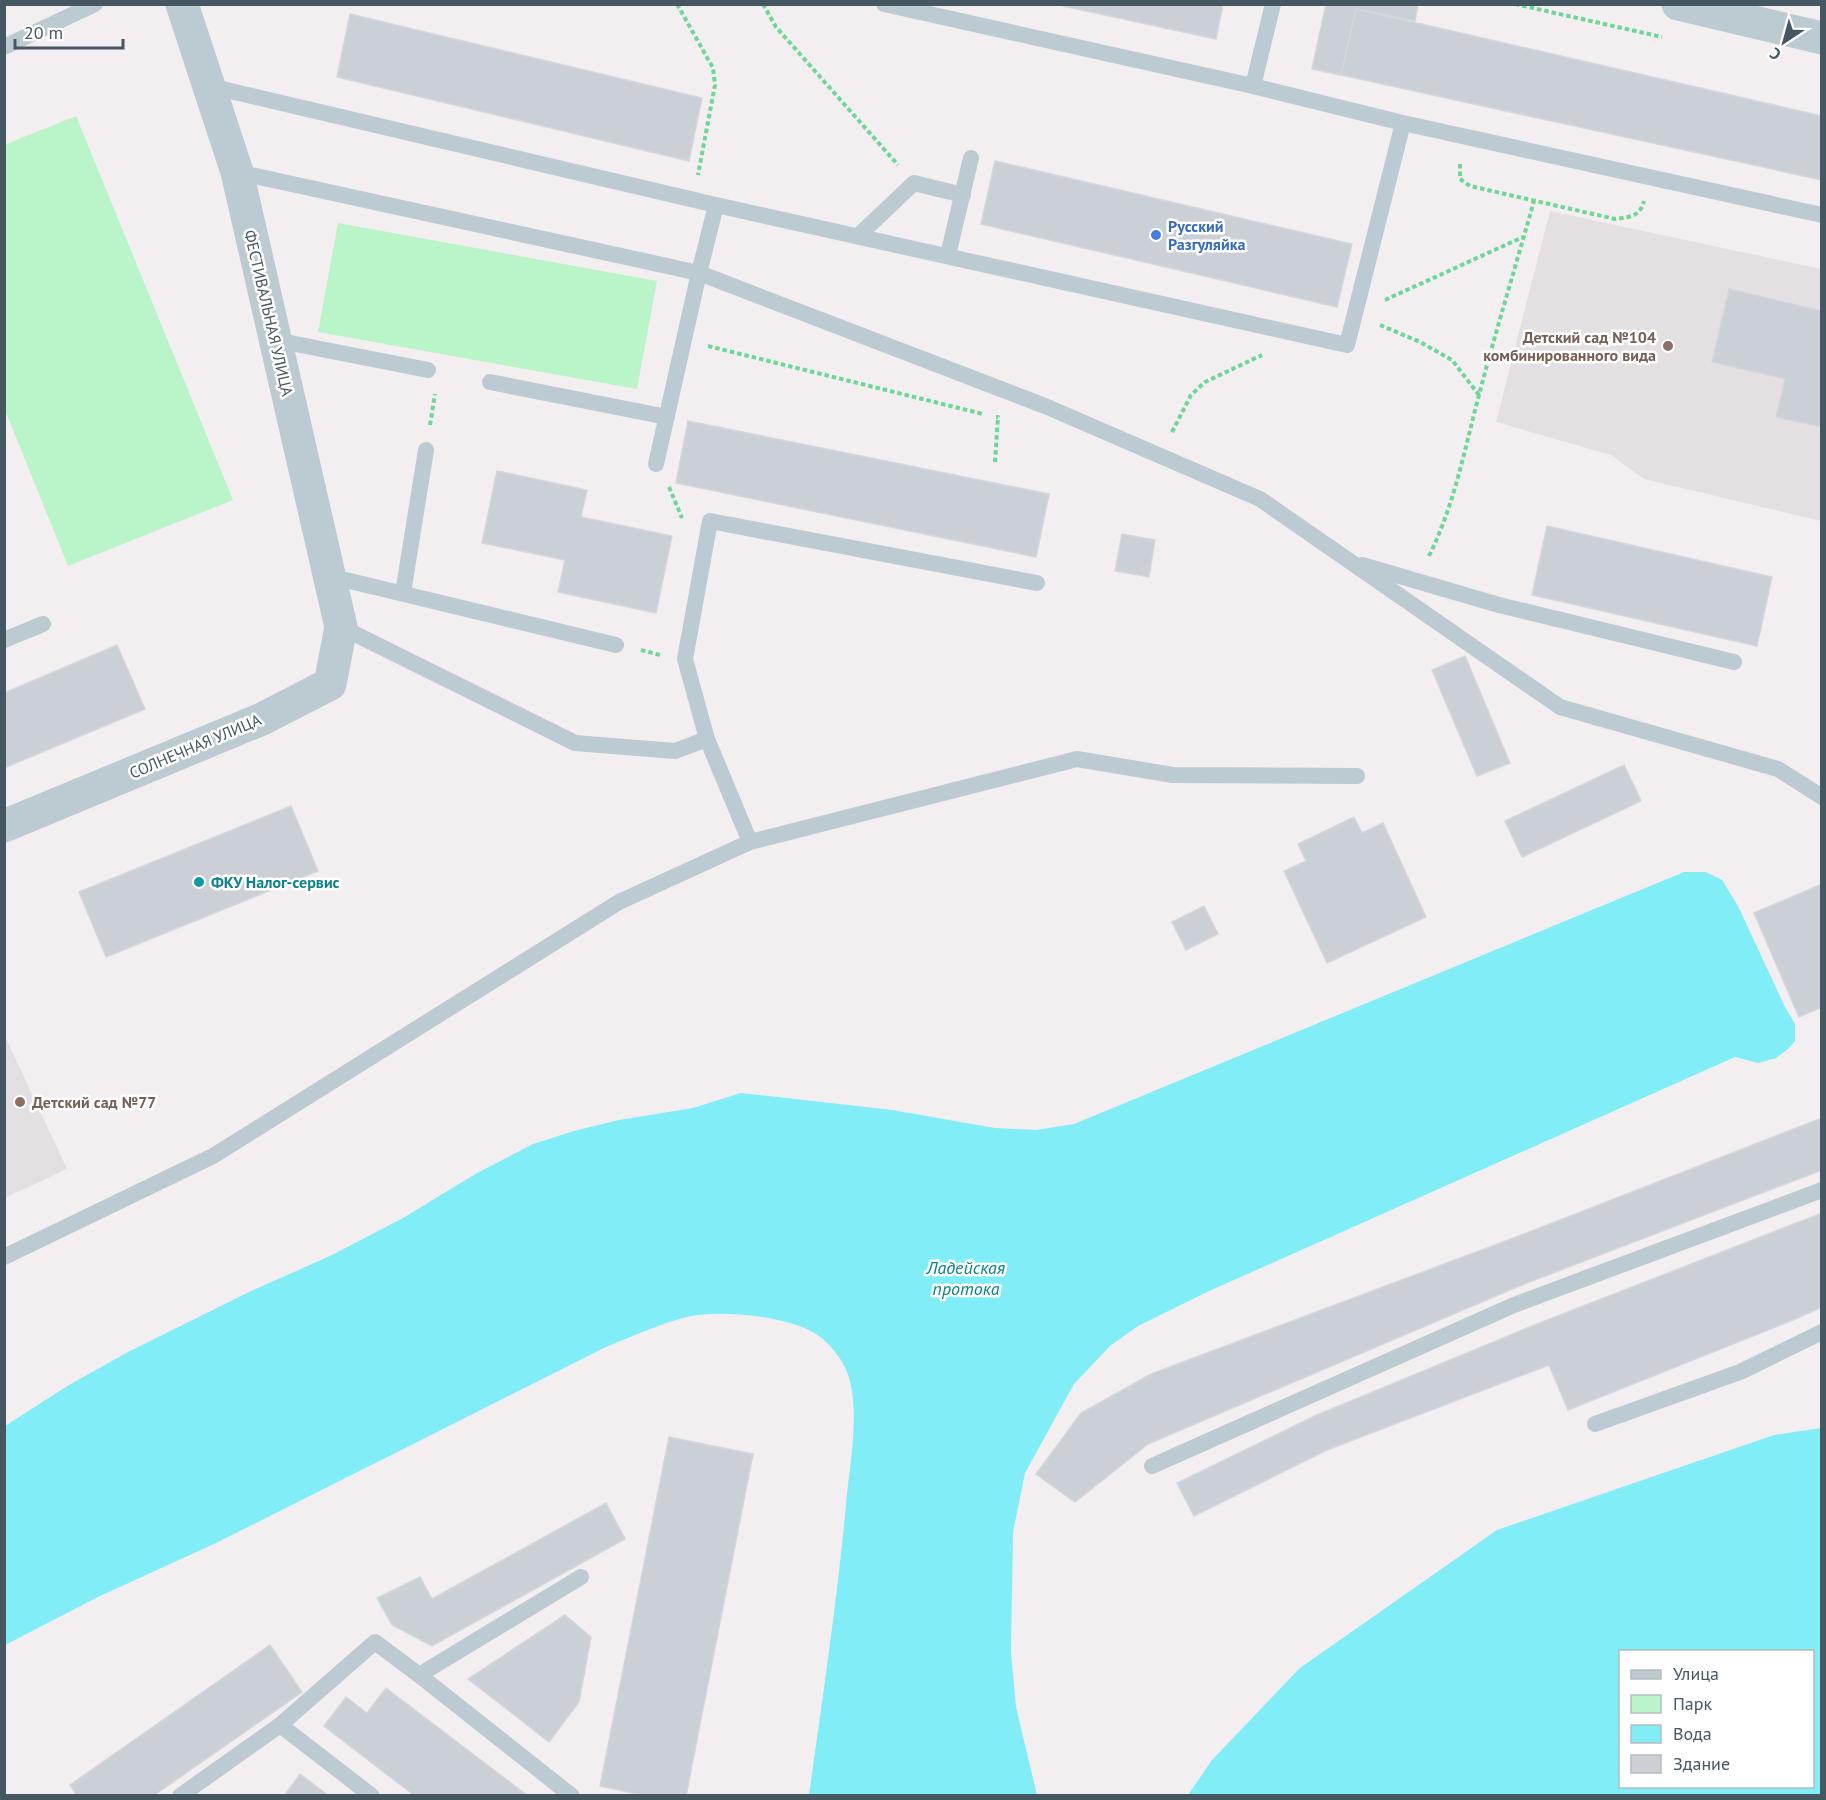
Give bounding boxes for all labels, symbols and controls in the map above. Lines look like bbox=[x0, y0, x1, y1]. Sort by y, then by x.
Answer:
scale bar bbox=[15, 12, 123, 50]
north arrow bbox=[1754, 12, 1814, 72]
text: 20 m bbox=[24, 21, 63, 44]
text: С bbox=[1766, 43, 1785, 65]
place label: Русский Разгуляйка bbox=[1168, 216, 1245, 254]
street label: ФЕСТИВАЛЬНАЯ УЛИЦА bbox=[240, 228, 298, 399]
marker: Русский Разгуляйка bbox=[1149, 228, 1163, 242]
place label: Детский сад №104 комбинированного вида bbox=[1483, 327, 1656, 365]
marker: Детский сад №104 комбинированного вида bbox=[1661, 339, 1675, 353]
street label: СОЛНЕЧНАЯ УЛИЦА bbox=[126, 709, 264, 783]
place label: ФКУ Налог-сервис bbox=[211, 872, 340, 892]
marker: ФКУ Налог-сервис bbox=[192, 875, 206, 889]
place label: Детский сад №77 bbox=[32, 1092, 156, 1112]
marker: Детский сад №77 bbox=[13, 1095, 27, 1109]
water label: Ладейская протока bbox=[926, 1256, 1006, 1300]
legend bbox=[1619, 1650, 1814, 1788]
text: Улица bbox=[1673, 1662, 1719, 1685]
text: Парк bbox=[1673, 1692, 1713, 1715]
text: Вода bbox=[1673, 1722, 1712, 1745]
text: Здание bbox=[1673, 1752, 1730, 1775]

